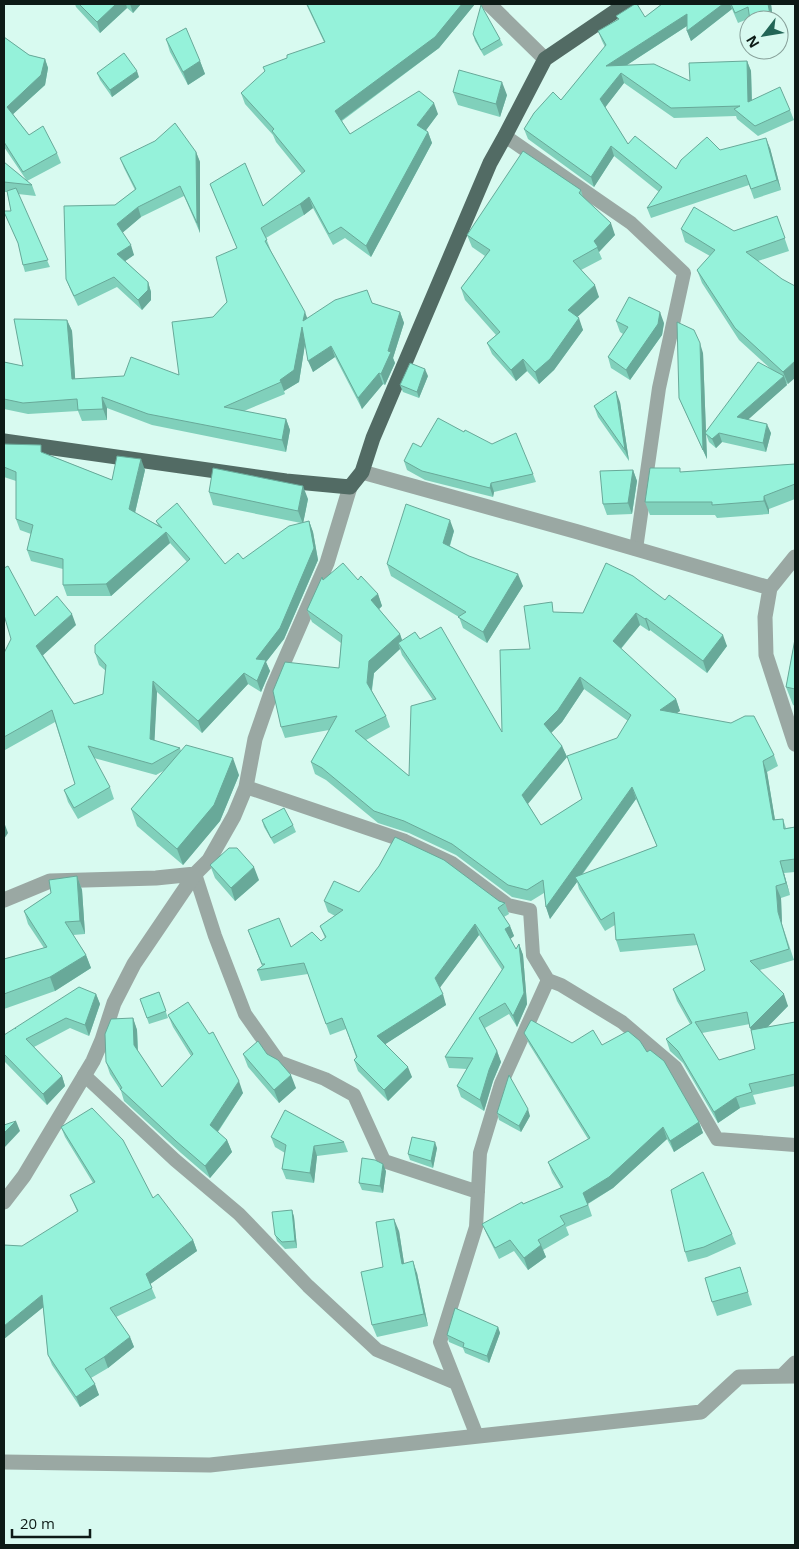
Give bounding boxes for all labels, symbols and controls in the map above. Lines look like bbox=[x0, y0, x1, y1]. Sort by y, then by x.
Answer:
north arrow bbox=[739, 10, 789, 60]
text: N bbox=[741, 32, 764, 52]
scale bar bbox=[12, 1506, 90, 1538]
text: 20 m bbox=[20, 1513, 55, 1533]

